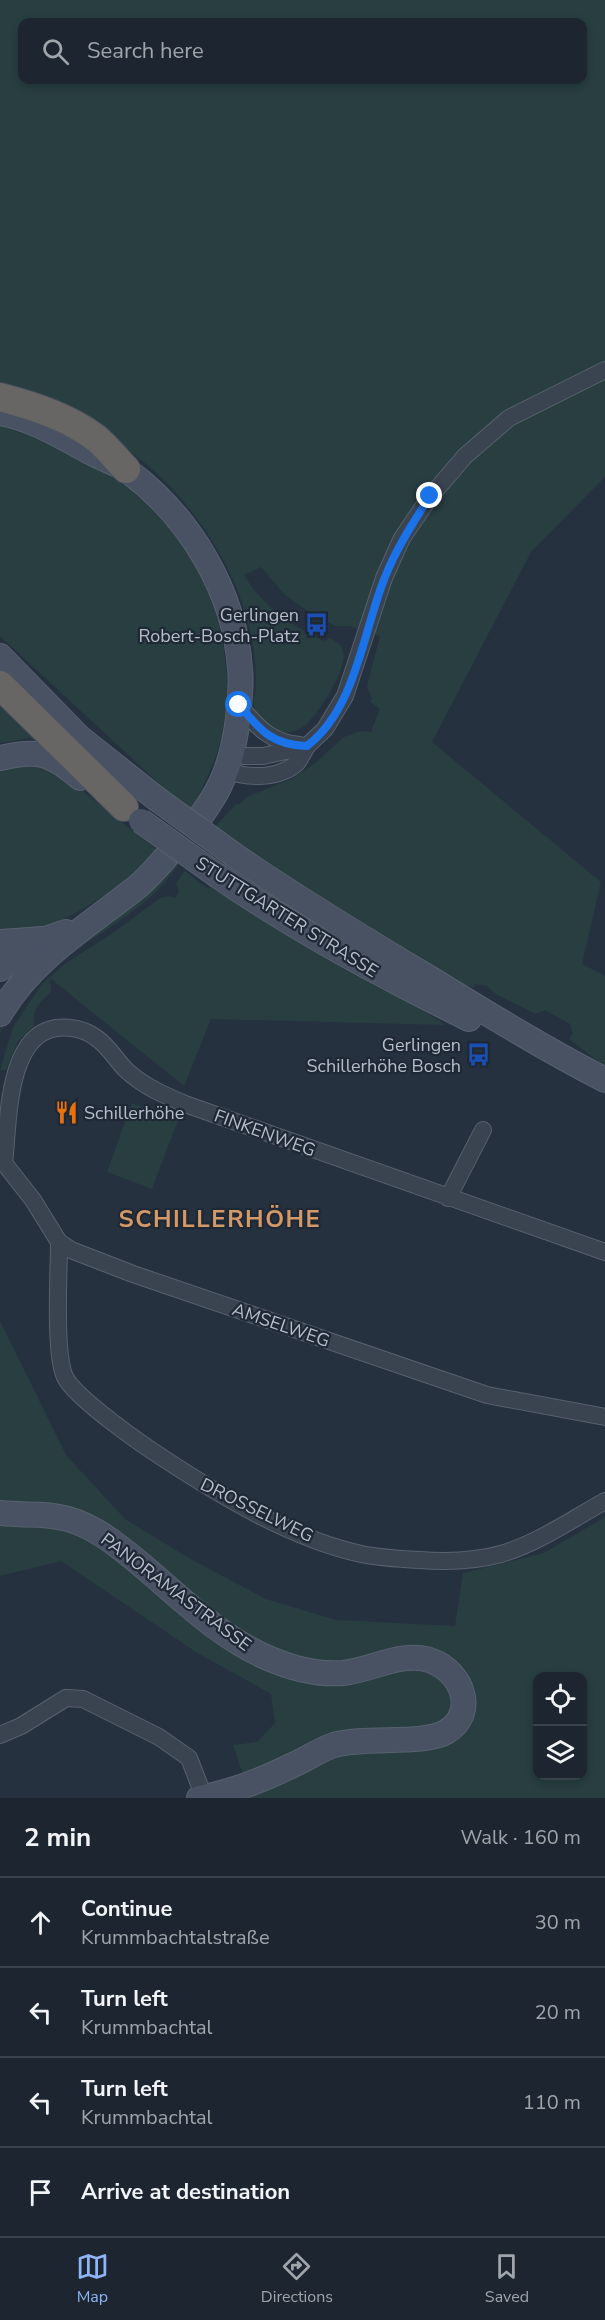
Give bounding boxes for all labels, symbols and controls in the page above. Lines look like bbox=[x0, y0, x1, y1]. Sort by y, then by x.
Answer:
search box bbox=[18, 18, 587, 84]
icon: search bbox=[39, 35, 72, 68]
text: Search here bbox=[87, 36, 204, 66]
route end bbox=[416, 482, 442, 508]
place label: Gerlingen Robert-Bosch-Platz bbox=[138, 603, 299, 648]
bus stop icon: Gerlingen Robert-Bosch-Platz bbox=[304, 612, 330, 638]
route start bbox=[225, 691, 251, 717]
street label: STUTTGARTER STRASSE bbox=[191, 851, 383, 983]
place label: Gerlingen Schillerhöhe Bosch bbox=[307, 1033, 461, 1078]
bus stop icon: Gerlingen Schillerhöhe Bosch bbox=[466, 1042, 492, 1068]
restaurant icon: Schillerhöhe bbox=[53, 1100, 79, 1126]
place label: Schillerhöhe bbox=[84, 1101, 184, 1125]
street label: FINKENWEG bbox=[211, 1104, 319, 1162]
district label: SCHILLERHÖHE bbox=[119, 1203, 321, 1235]
street label: AMSELWEG bbox=[229, 1297, 333, 1353]
street label: DROSSELWEG bbox=[196, 1472, 318, 1548]
street label: PANORAMASTRASSE bbox=[96, 1527, 256, 1657]
map controls bbox=[533, 1672, 587, 1780]
button: locate bbox=[533, 1672, 587, 1726]
button: layers bbox=[533, 1726, 587, 1780]
text: 2 min bbox=[24, 1820, 91, 1855]
text: Walk · 160 m bbox=[461, 1824, 581, 1851]
text: Continue bbox=[81, 1894, 172, 1924]
icon: ahead bbox=[24, 1906, 57, 1939]
text: 30 m bbox=[535, 1909, 581, 1936]
text: Krummbachtalstraße bbox=[81, 1924, 270, 1951]
text: Turn left bbox=[81, 1984, 168, 2014]
icon: left bbox=[24, 1996, 57, 2029]
text: 20 m bbox=[535, 1999, 581, 2026]
text: Krummbachtal bbox=[81, 2014, 213, 2041]
text: Turn left bbox=[81, 2074, 168, 2104]
icon: left bbox=[24, 2086, 57, 2119]
text: 110 m bbox=[523, 2089, 581, 2116]
text: Krummbachtal bbox=[81, 2104, 213, 2131]
icon: arrive bbox=[24, 2176, 57, 2209]
text: Arrive at destination bbox=[81, 2177, 290, 2207]
tab: Map bbox=[76, 2250, 109, 2308]
tab: Directions bbox=[261, 2250, 333, 2308]
tab: Saved bbox=[485, 2250, 529, 2308]

